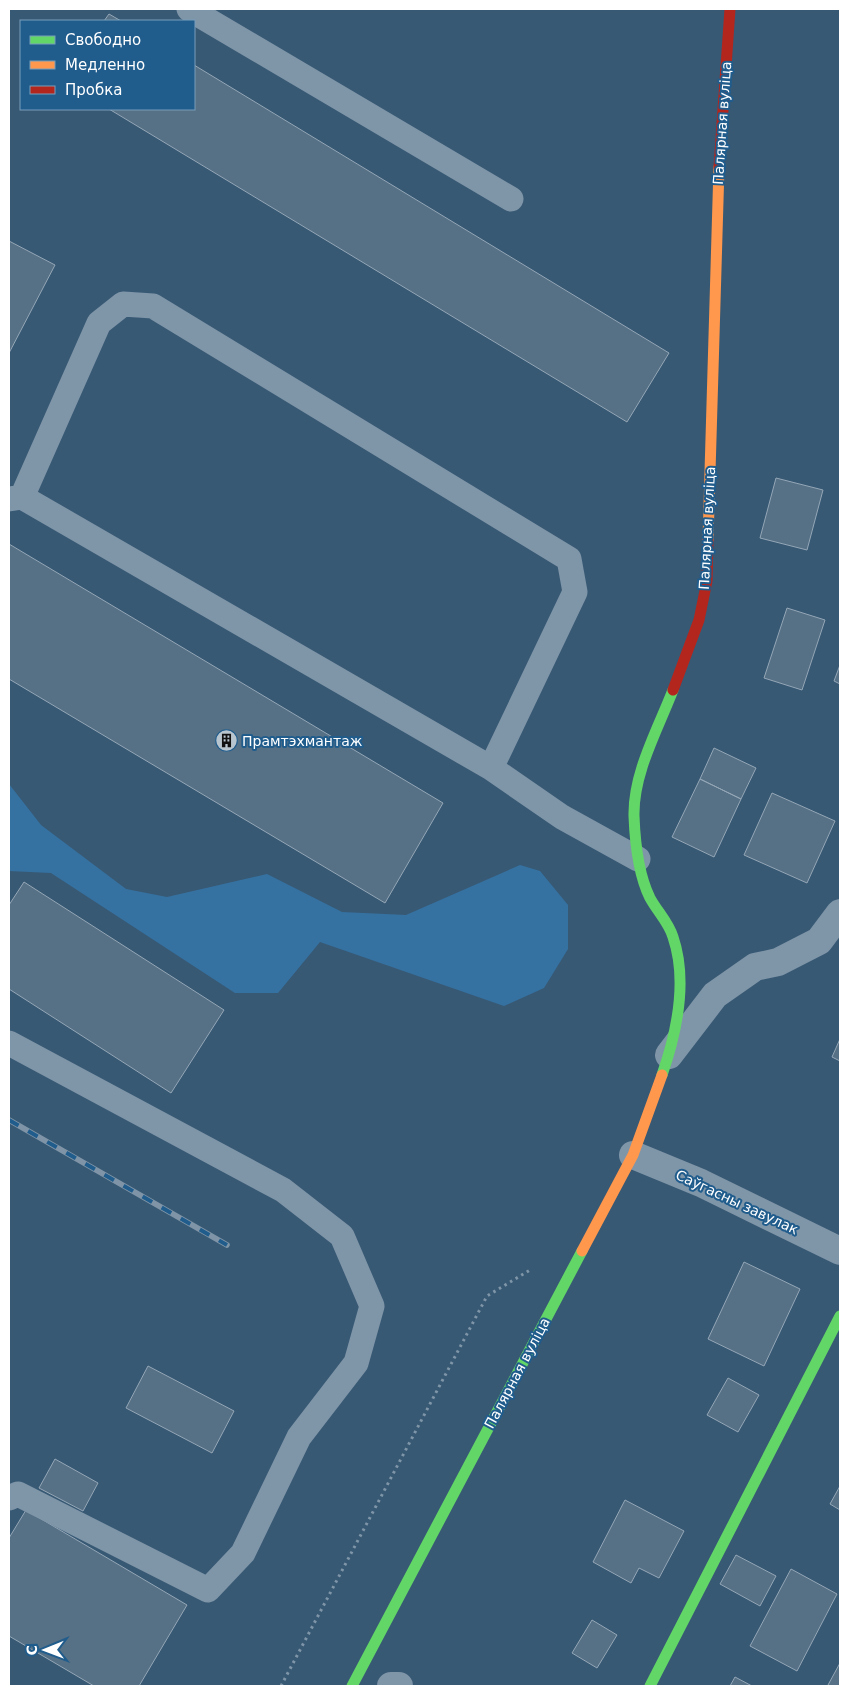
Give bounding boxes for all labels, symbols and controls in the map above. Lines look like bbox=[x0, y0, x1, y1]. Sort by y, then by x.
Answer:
legend bbox=[20, 20, 195, 110]
text: Свободно bbox=[65, 31, 141, 49]
text: Медленно bbox=[65, 56, 145, 74]
street label: Палярная вуліца bbox=[710, 61, 734, 185]
text: Пробка bbox=[65, 81, 122, 99]
street label: Палярная вуліца bbox=[696, 466, 718, 590]
building icon: Прамтэхмантаж bbox=[214, 729, 238, 753]
place label: Прамтэхмантаж bbox=[242, 733, 363, 749]
street label: Саўгасны завулак bbox=[673, 1167, 801, 1237]
street label: Палярная вуліца bbox=[481, 1315, 553, 1431]
north arrow bbox=[20, 1625, 70, 1675]
text: С bbox=[24, 1645, 40, 1656]

